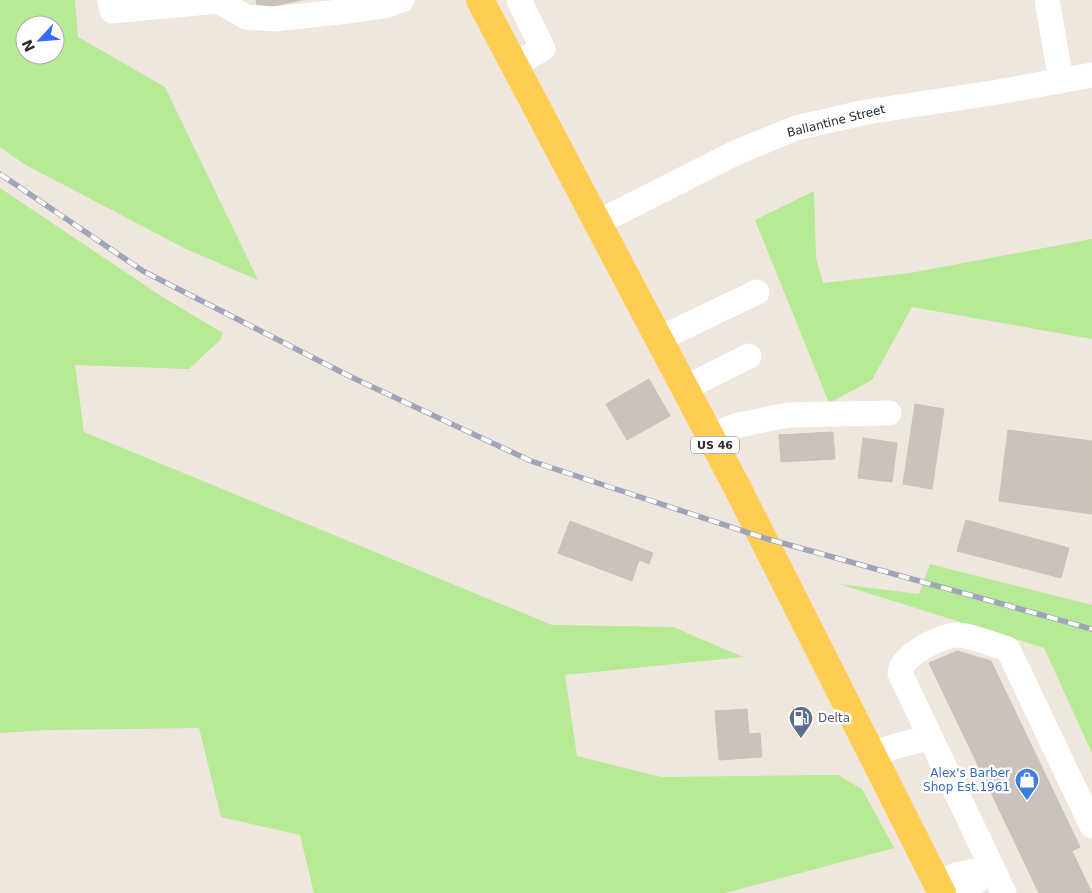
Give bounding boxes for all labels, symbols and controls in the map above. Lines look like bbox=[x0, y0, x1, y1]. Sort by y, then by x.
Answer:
north arrow bbox=[15, 15, 65, 65]
text: N bbox=[19, 37, 38, 54]
street label: Ballantine Street bbox=[786, 102, 887, 140]
road number: US 46 bbox=[691, 436, 739, 454]
fuel station icon: Delta bbox=[788, 705, 814, 739]
place label: Delta bbox=[818, 711, 850, 725]
place label: Alex's Barber Shop Est.1961 bbox=[923, 766, 1010, 794]
shop icon: Alex's Barber Shop Est.1961 bbox=[1014, 767, 1040, 801]

